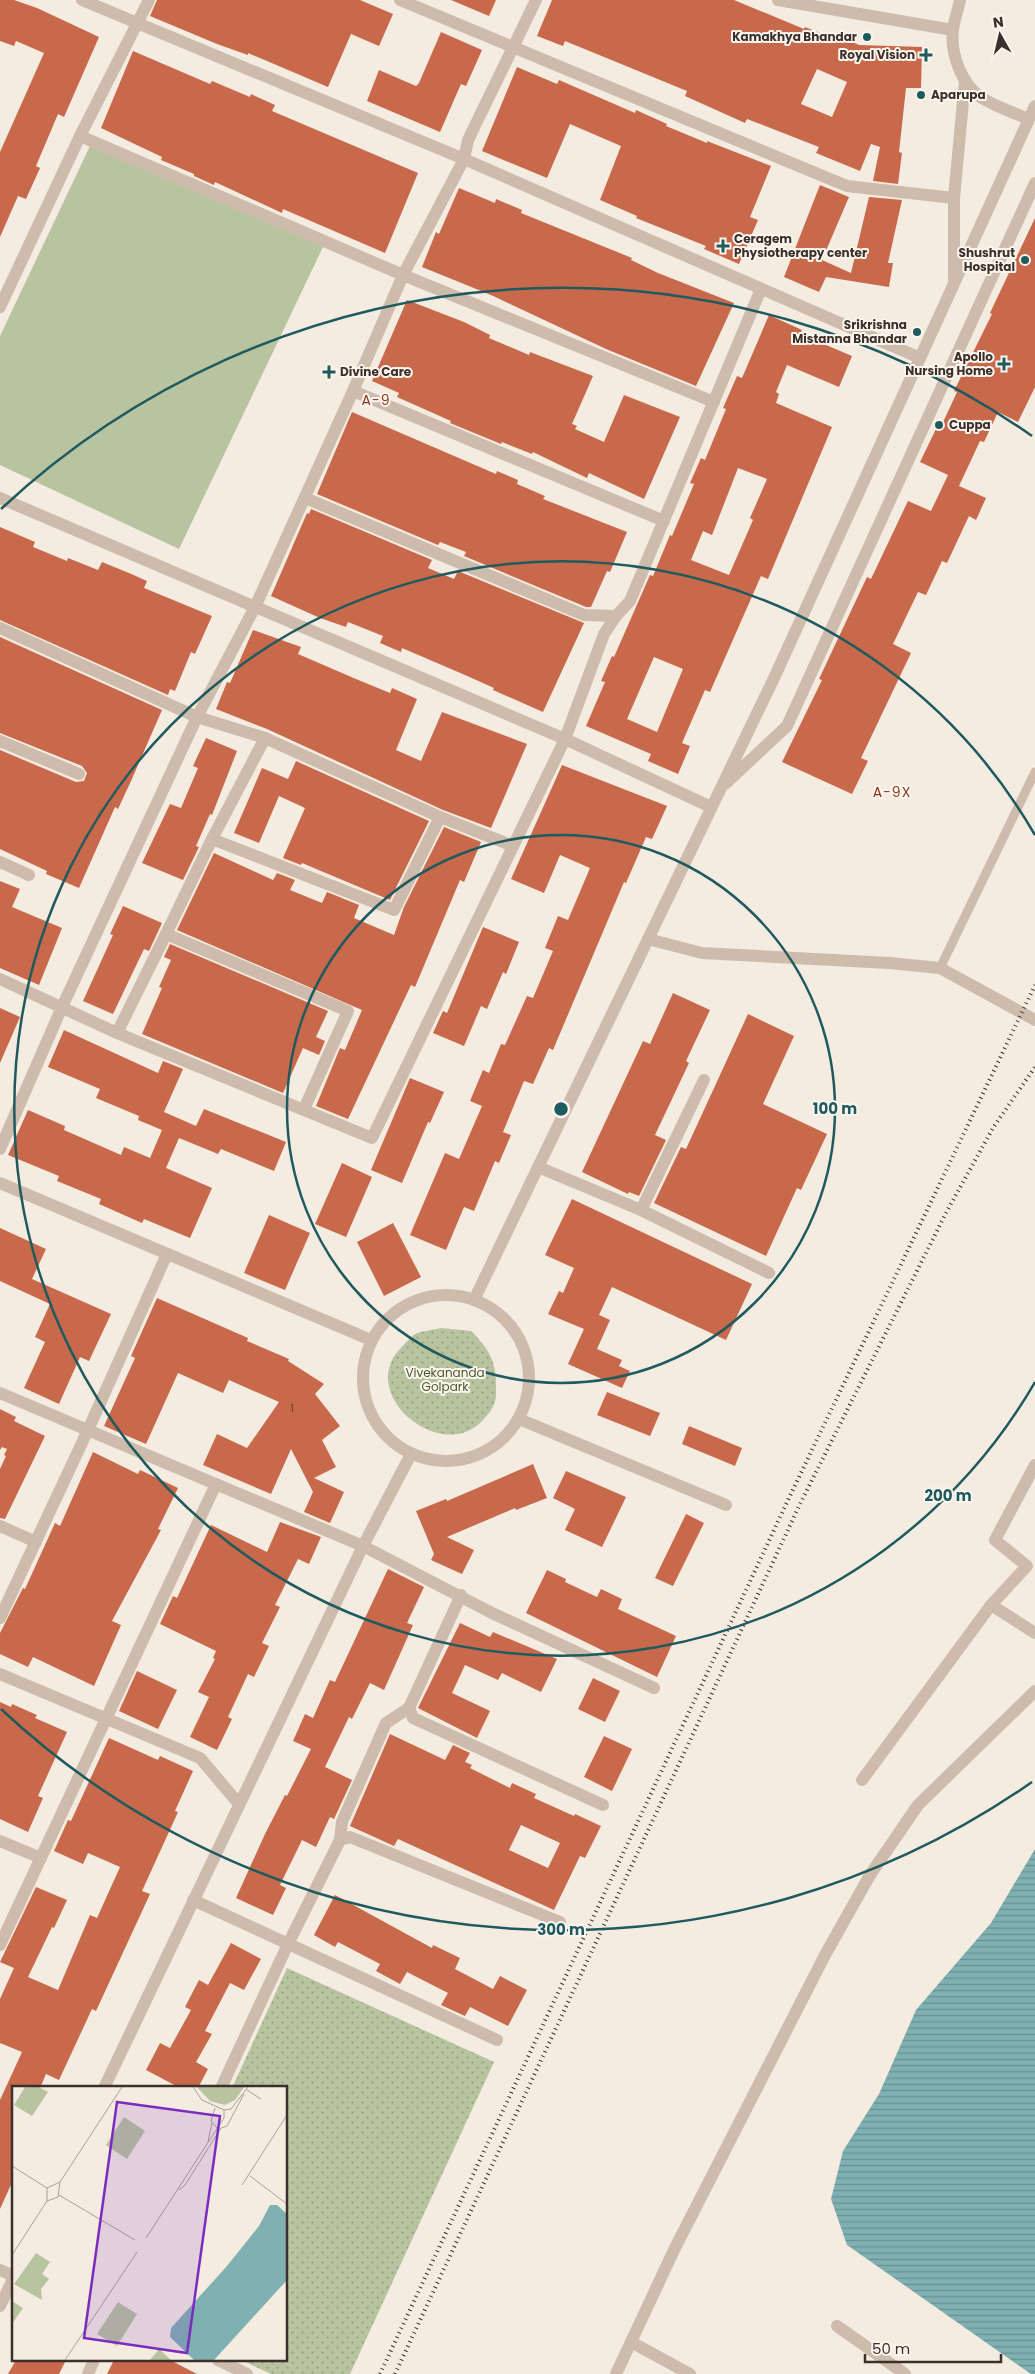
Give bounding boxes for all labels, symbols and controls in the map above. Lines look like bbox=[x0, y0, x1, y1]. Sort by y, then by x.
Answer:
north arrow bbox=[975, 10, 1025, 60]
text: N bbox=[992, 11, 1005, 33]
place label: Kamakhya Bhandar bbox=[732, 28, 857, 45]
marker: Kamakhya Bhandar bbox=[861, 31, 873, 43]
place label: Royal Vision bbox=[839, 46, 915, 63]
marker: Royal Vision bbox=[919, 48, 933, 62]
place label: Aparupa bbox=[931, 86, 986, 103]
marker: Aparupa bbox=[915, 89, 927, 101]
place label: Ceragem Physiotherapy center bbox=[734, 230, 867, 261]
marker: Ceragem Physiotherapy center bbox=[716, 239, 730, 253]
place label: Shushrut Hospital bbox=[959, 244, 1015, 275]
marker: Shushrut Hospital bbox=[1019, 254, 1031, 266]
place label: Srikrishna Mistanna Bhandar bbox=[792, 316, 907, 347]
marker: Srikrishna Mistanna Bhandar bbox=[911, 326, 923, 338]
place label: Apollo Nursing Home bbox=[905, 348, 994, 379]
marker: Apollo Nursing Home bbox=[997, 357, 1011, 371]
place label: Divine Care bbox=[340, 363, 412, 380]
marker: Divine Care bbox=[322, 365, 336, 379]
district label: A-9 bbox=[362, 390, 390, 410]
place label: Cuppa bbox=[949, 416, 991, 433]
marker: Cuppa bbox=[933, 419, 945, 431]
district label: A-9X bbox=[873, 782, 911, 802]
text: 100 m bbox=[813, 1098, 857, 1119]
centre of rings bbox=[552, 1100, 570, 1118]
park label: Vivekananda Golpark bbox=[405, 1364, 485, 1395]
house number: 1 bbox=[290, 1401, 294, 1416]
text: 200 m bbox=[924, 1485, 972, 1506]
text: 300 m bbox=[537, 1919, 585, 1940]
inset map bbox=[12, 2086, 288, 2362]
scale bar bbox=[865, 2332, 1001, 2364]
text: 50 m bbox=[872, 2338, 910, 2359]

